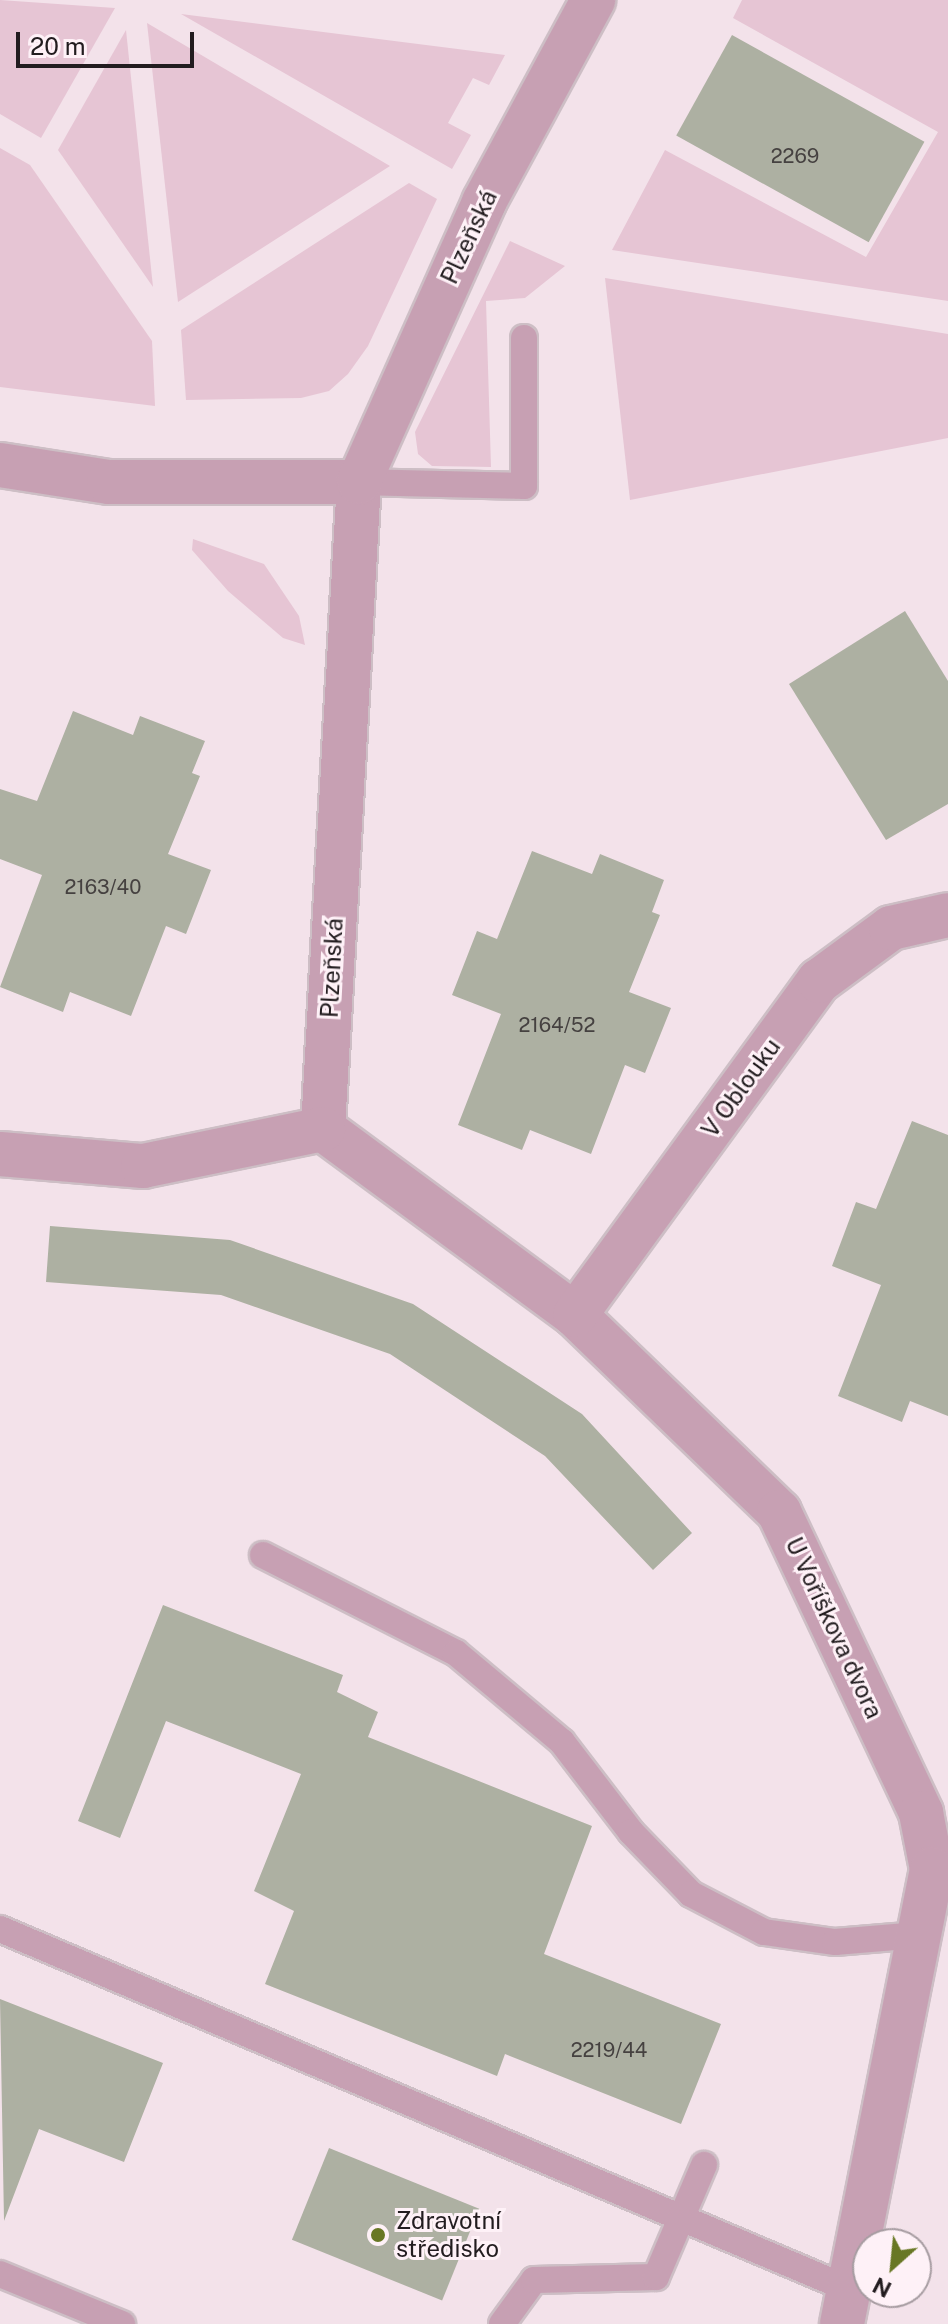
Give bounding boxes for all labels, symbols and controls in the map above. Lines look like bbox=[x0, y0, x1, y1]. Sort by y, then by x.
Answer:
scale bar bbox=[20, 16, 198, 66]
text: 20 m bbox=[30, 32, 86, 60]
house number: 2269 bbox=[771, 144, 819, 168]
street label: Plzeňská bbox=[435, 186, 503, 288]
house number: 2163/40 bbox=[65, 875, 141, 899]
street label: Plzeňská bbox=[315, 917, 349, 1019]
house number: 2164/52 bbox=[519, 1013, 595, 1037]
street label: V Oblouku bbox=[696, 1033, 786, 1143]
street label: U Voříškova dvora bbox=[779, 1532, 889, 1724]
house number: 2219/44 bbox=[571, 2038, 647, 2062]
place label: Zdravotní středisko bbox=[396, 2207, 501, 2263]
marker: Zdravotní středisko bbox=[367, 2224, 389, 2246]
north arrow bbox=[852, 2228, 932, 2308]
text: N bbox=[868, 2272, 896, 2303]

